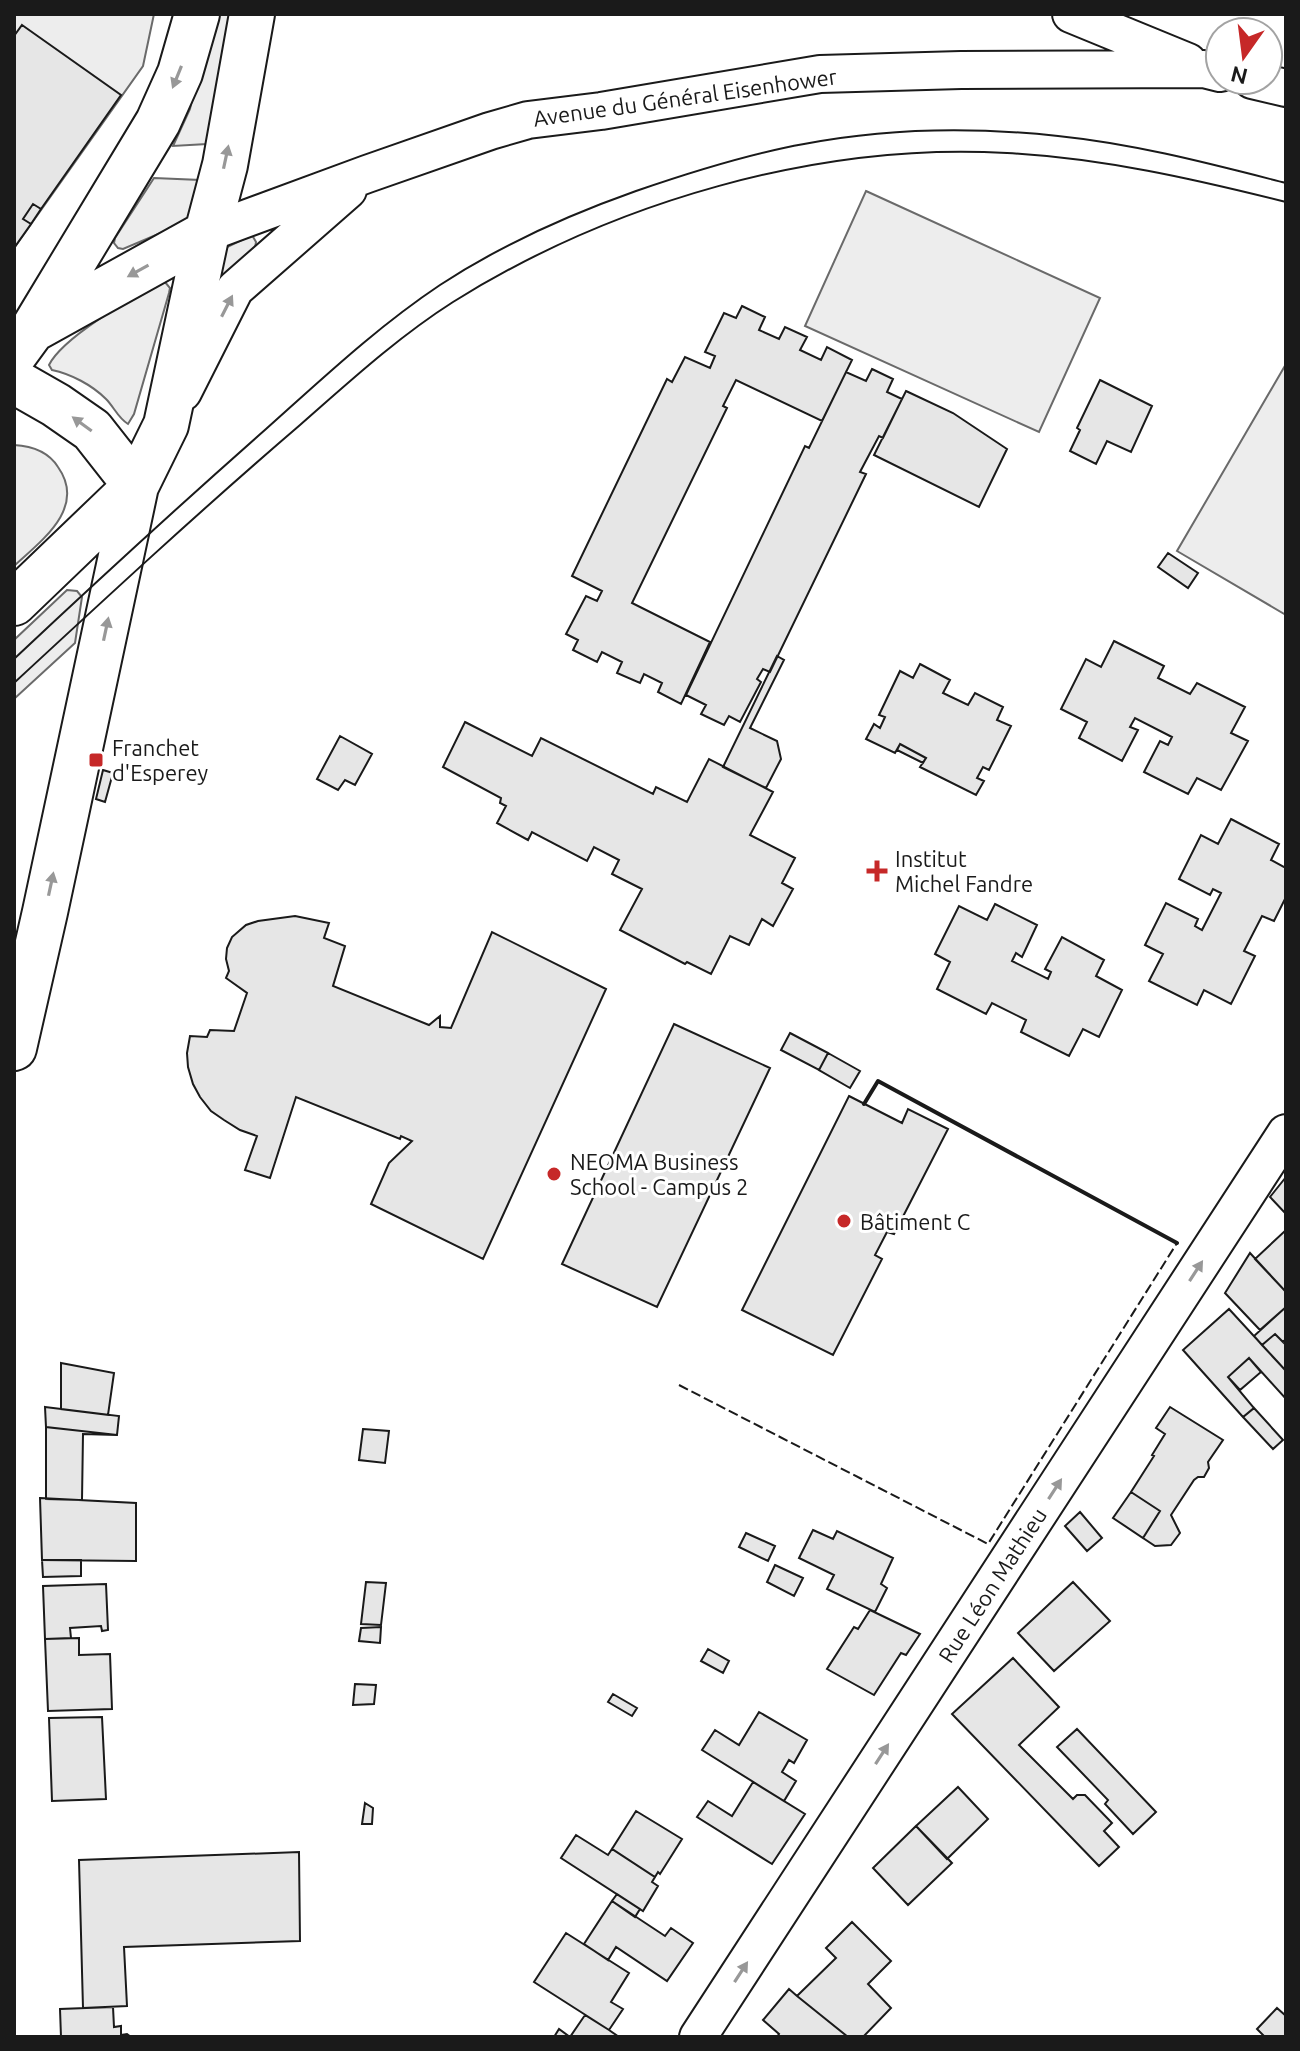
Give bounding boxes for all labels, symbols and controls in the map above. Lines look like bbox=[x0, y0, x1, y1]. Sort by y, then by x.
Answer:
north arrow bbox=[1204, 16, 1284, 96]
text: N bbox=[1228, 62, 1250, 90]
street label: Avenue du Général Eisenhower bbox=[532, 63, 839, 131]
one-way arrow bbox=[171, 65, 184, 89]
one-way arrow bbox=[220, 145, 233, 170]
one-way arrow bbox=[127, 264, 150, 277]
one-way arrow bbox=[220, 294, 233, 317]
one-way arrow bbox=[72, 416, 93, 432]
one-way arrow bbox=[100, 617, 113, 642]
place label: Franchet d'Esperey bbox=[112, 735, 209, 785]
marker: Franchet d'Esperey bbox=[87, 751, 105, 769]
place label: Institut Michel Fandre bbox=[895, 846, 1033, 896]
marker: Institut Michel Fandre bbox=[866, 860, 888, 882]
one-way arrow bbox=[45, 871, 58, 896]
place label: NEOMA Business School - Campus 2 bbox=[570, 1149, 749, 1199]
marker: NEOMA Business School - Campus 2 bbox=[545, 1165, 563, 1183]
place label: Bâtiment C bbox=[860, 1209, 970, 1234]
marker: Bâtiment C bbox=[835, 1212, 853, 1230]
one-way arrow bbox=[1189, 1260, 1203, 1282]
one-way arrow bbox=[1047, 1478, 1061, 1500]
street label: Rue Léon Mathieu bbox=[933, 1503, 1051, 1667]
one-way arrow bbox=[875, 1743, 890, 1764]
one-way arrow bbox=[733, 1961, 748, 1982]

